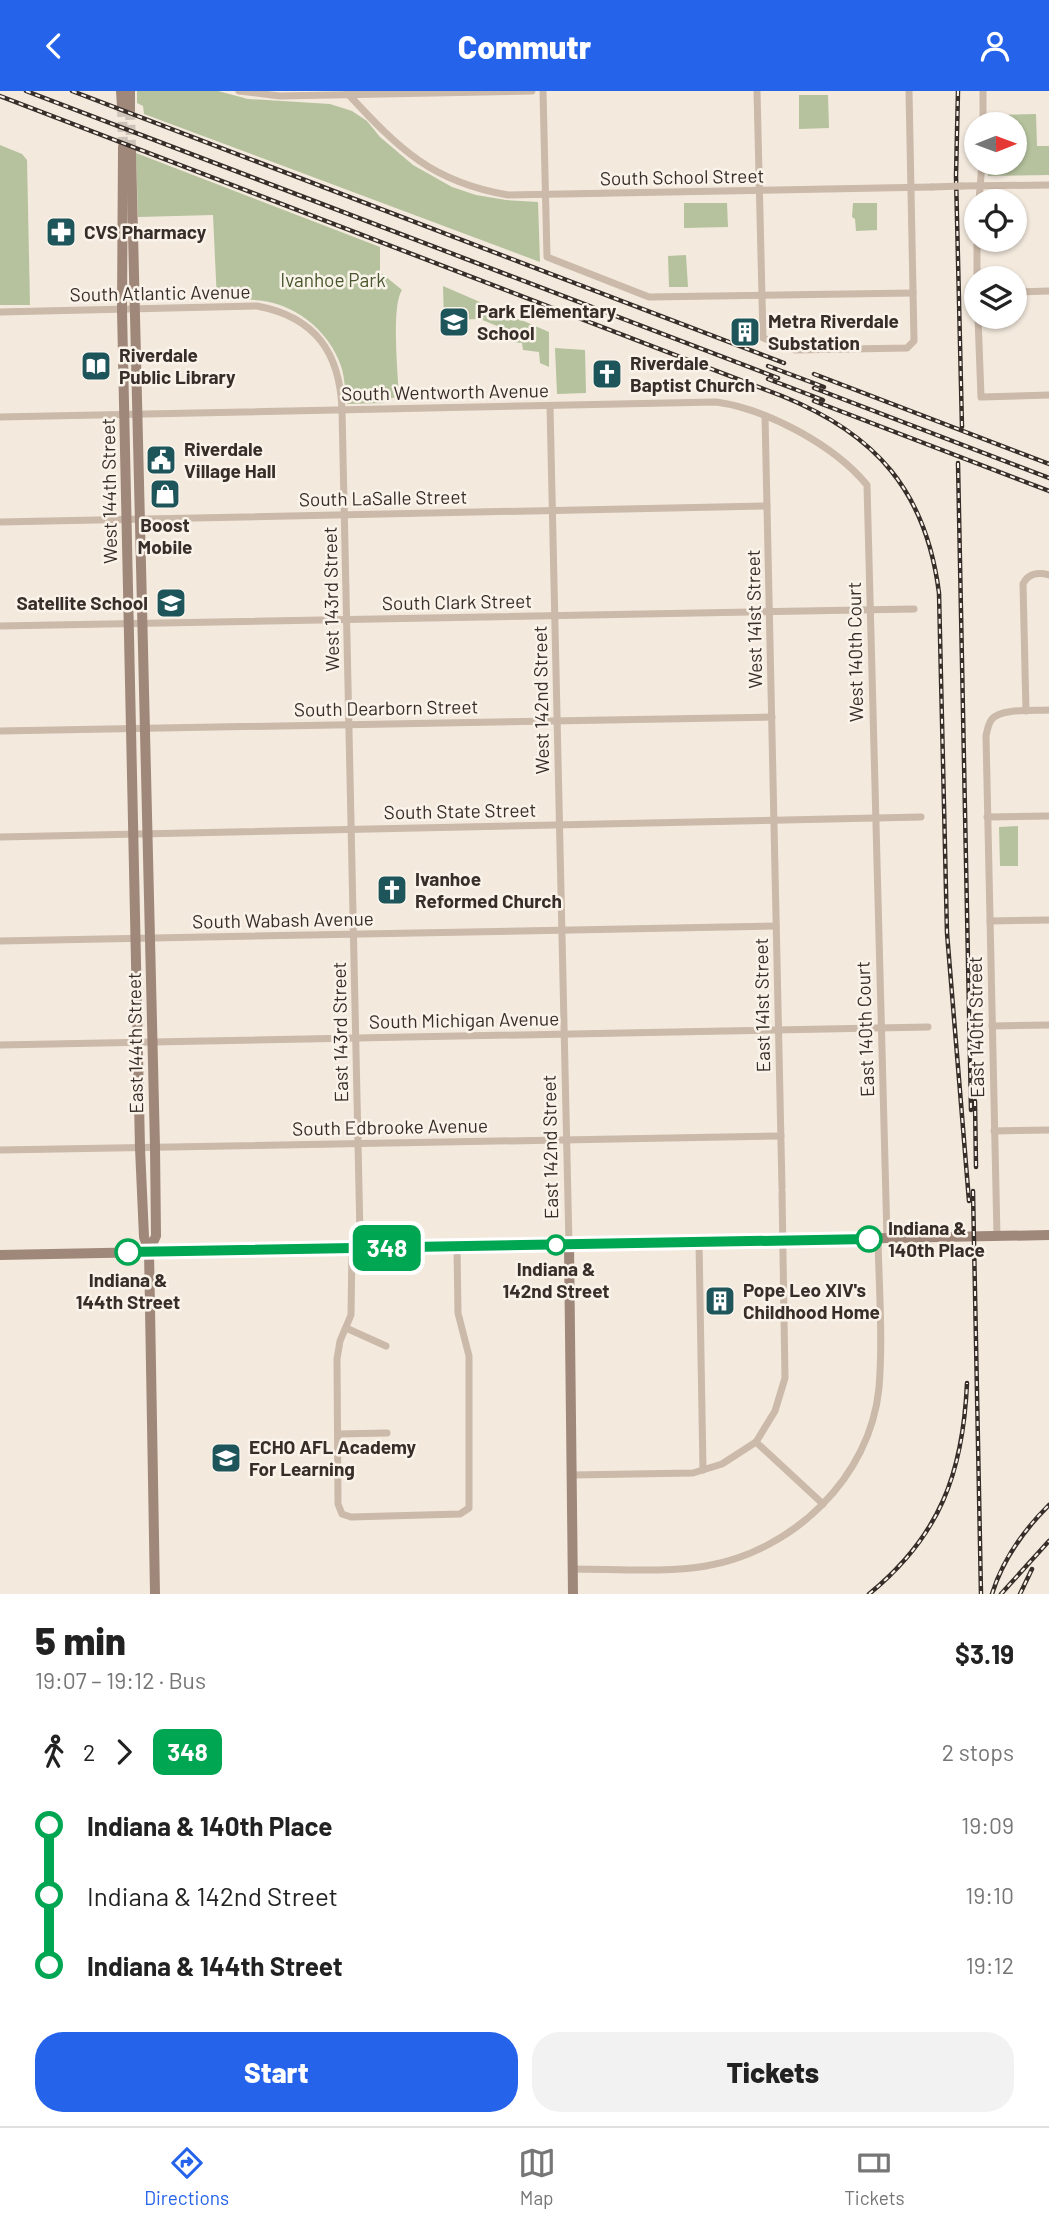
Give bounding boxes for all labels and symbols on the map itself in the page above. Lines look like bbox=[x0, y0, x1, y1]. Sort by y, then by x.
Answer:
north arrow bbox=[964, 112, 1027, 175]
street label: South School Street bbox=[600, 164, 764, 189]
pharmacy icon: CVS Pharmacy bbox=[44, 215, 78, 249]
place label: CVS Pharmacy bbox=[84, 220, 207, 243]
park label: Ivanhoe Park bbox=[280, 268, 386, 291]
street label: South Atlantic Avenue bbox=[69, 279, 251, 306]
place label: Park Elementary School bbox=[477, 299, 617, 344]
school or university icon: Park Elementary School bbox=[437, 305, 471, 339]
place label: Metra Riverdale Substation bbox=[768, 309, 899, 354]
building icon: Metra Riverdale Substation bbox=[728, 315, 762, 349]
place label: Riverdale Public Library bbox=[119, 343, 236, 388]
library icon: Riverdale Public Library bbox=[79, 349, 113, 383]
place label: Riverdale Baptist Church bbox=[630, 351, 755, 396]
church icon: Riverdale Baptist Church bbox=[590, 357, 624, 391]
street label: South Wentworth Avenue bbox=[341, 378, 549, 405]
street label: West 144th Street bbox=[96, 418, 121, 564]
place label: Riverdale Village Hall bbox=[184, 437, 276, 482]
public building icon: Riverdale Village Hall bbox=[144, 443, 178, 477]
shop icon: Boost Mobile bbox=[148, 477, 182, 511]
street label: South LaSalle Street bbox=[299, 485, 467, 510]
place label: Boost Mobile bbox=[138, 513, 192, 558]
street label: West 143rd Street bbox=[318, 526, 343, 672]
street label: West 141st Street bbox=[741, 549, 766, 689]
street label: West 140th Court bbox=[842, 582, 867, 722]
school or university icon: Satellite School bbox=[154, 586, 188, 620]
street label: South Clark Street bbox=[382, 589, 532, 614]
place label: Satellite School bbox=[17, 591, 148, 614]
street label: West 142nd Street bbox=[528, 625, 553, 775]
street label: South Dearborn Street bbox=[294, 694, 478, 721]
street label: South State Street bbox=[383, 798, 537, 823]
place label: Ivanhoe Reformed Church bbox=[415, 867, 562, 912]
church icon: Ivanhoe Reformed Church bbox=[375, 873, 409, 907]
street label: South Wabash Avenue bbox=[192, 906, 374, 933]
street label: East 141st Street bbox=[749, 937, 774, 1073]
street label: East 140th Street bbox=[963, 956, 988, 1098]
street label: East 143rd Street bbox=[327, 961, 352, 1103]
street label: East 140th Court bbox=[851, 961, 878, 1097]
street label: East 144th Street bbox=[122, 972, 147, 1114]
street label: South Michigan Avenue bbox=[369, 1006, 559, 1033]
street label: East 142nd Street bbox=[537, 1075, 562, 1219]
street label: South Edbrooke Avenue bbox=[292, 1113, 488, 1140]
place label: Indiana & 140th Place bbox=[888, 1216, 985, 1261]
line badge: 348 bbox=[347, 1225, 427, 1271]
marker: Indiana & 140th Place bbox=[856, 1226, 882, 1252]
marker: Indiana & 142nd Street bbox=[546, 1235, 566, 1255]
marker: Indiana & 144th Street bbox=[115, 1239, 141, 1265]
place label: Indiana & 142nd Street bbox=[502, 1257, 610, 1302]
place label: Indiana & 144th Street bbox=[76, 1268, 180, 1313]
place label: Pope Leo XIV's Childhood Home bbox=[743, 1278, 880, 1323]
building icon: Pope Leo XIV's Childhood Home bbox=[703, 1284, 737, 1318]
place label: ECHO AFL Academy For Learning bbox=[249, 1435, 416, 1480]
school or university icon: ECHO AFL Academy For Learning bbox=[209, 1441, 243, 1475]

